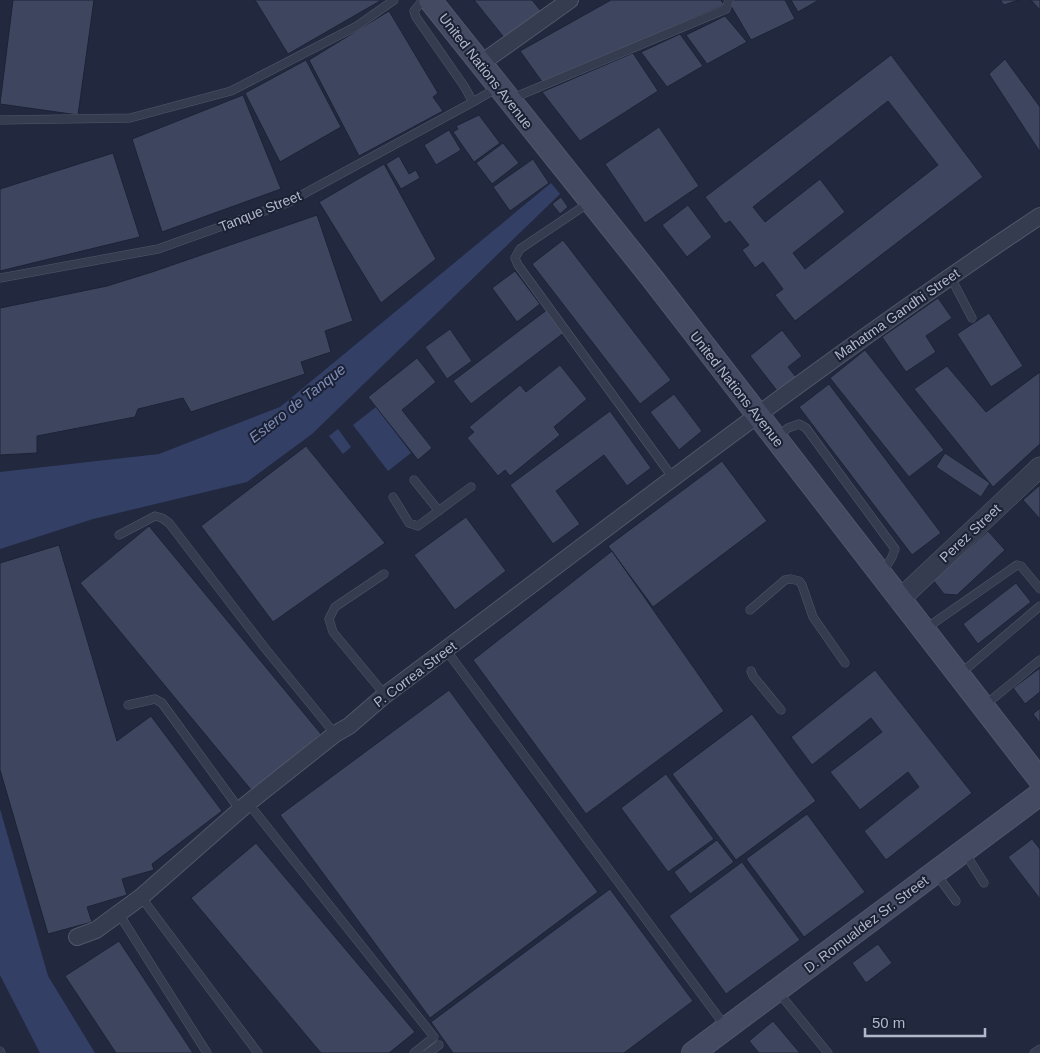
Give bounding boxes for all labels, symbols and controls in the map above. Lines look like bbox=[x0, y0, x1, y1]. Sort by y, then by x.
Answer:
street label: United Nations Avenue bbox=[436, 10, 536, 132]
street label: Tanque Street bbox=[217, 187, 304, 235]
street label: Mahatma Gandhi Street bbox=[832, 265, 963, 363]
street label: United Nations Avenue bbox=[687, 328, 787, 450]
water label: Estero de Tanque bbox=[245, 360, 349, 446]
street label: Perez Street bbox=[936, 501, 1004, 565]
street label: P. Correa Street bbox=[371, 638, 460, 710]
street label: D. Romualdez Sr. Street bbox=[801, 872, 931, 976]
scale bar bbox=[865, 1006, 985, 1038]
text: 50 m bbox=[872, 1014, 905, 1031]

